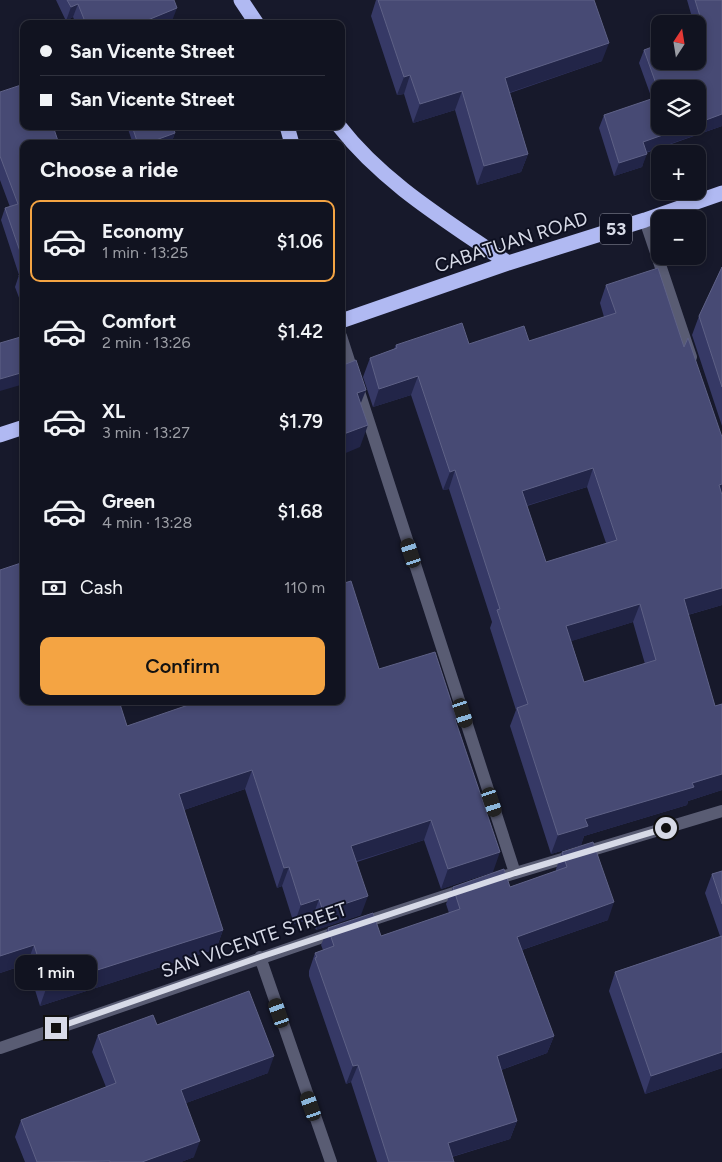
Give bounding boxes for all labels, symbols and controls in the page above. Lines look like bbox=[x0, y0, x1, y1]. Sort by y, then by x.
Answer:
north arrow bbox=[651, 15, 706, 70]
map controls bbox=[651, 15, 706, 265]
text: San Vicente Street bbox=[70, 40, 235, 63]
button: layers bbox=[651, 80, 706, 135]
text: San Vicente Street bbox=[70, 88, 235, 111]
button: + bbox=[651, 145, 706, 200]
text: Choose a ride bbox=[40, 156, 178, 183]
street label: CABATUAN ROAD bbox=[432, 206, 590, 278]
button: − bbox=[651, 210, 706, 265]
road number: 53 bbox=[600, 213, 632, 244]
icon: car bbox=[42, 219, 87, 264]
text: Economy bbox=[102, 220, 184, 243]
text: $1.06 bbox=[277, 230, 323, 253]
text: 1 min · 13:25 bbox=[102, 243, 188, 262]
icon: car bbox=[42, 309, 87, 354]
text: Comfort bbox=[102, 310, 177, 333]
text: $1.42 bbox=[277, 320, 323, 343]
text: 2 min · 13:26 bbox=[102, 333, 190, 352]
icon: car bbox=[42, 399, 87, 444]
text: XL bbox=[102, 400, 125, 423]
text: $1.79 bbox=[279, 410, 323, 433]
text: 3 min · 13:27 bbox=[102, 423, 190, 442]
icon: car bbox=[42, 489, 87, 534]
text: Green bbox=[102, 490, 155, 513]
text: $1.68 bbox=[277, 500, 323, 523]
text: 4 min · 13:28 bbox=[102, 513, 192, 532]
car bbox=[399, 536, 422, 570]
icon: cash bbox=[40, 574, 68, 602]
text: Cash bbox=[80, 576, 123, 599]
text: 110 m bbox=[284, 578, 325, 597]
button: Confirm bbox=[40, 637, 325, 695]
car bbox=[451, 696, 474, 730]
car bbox=[480, 785, 503, 819]
route start bbox=[655, 817, 677, 839]
street label: SAN VICENTE STREET bbox=[158, 897, 351, 983]
callout: 1 min bbox=[15, 956, 97, 990]
text: 1 min bbox=[37, 963, 75, 982]
car bbox=[267, 996, 290, 1030]
route end bbox=[45, 1017, 67, 1039]
car bbox=[299, 1089, 322, 1123]

